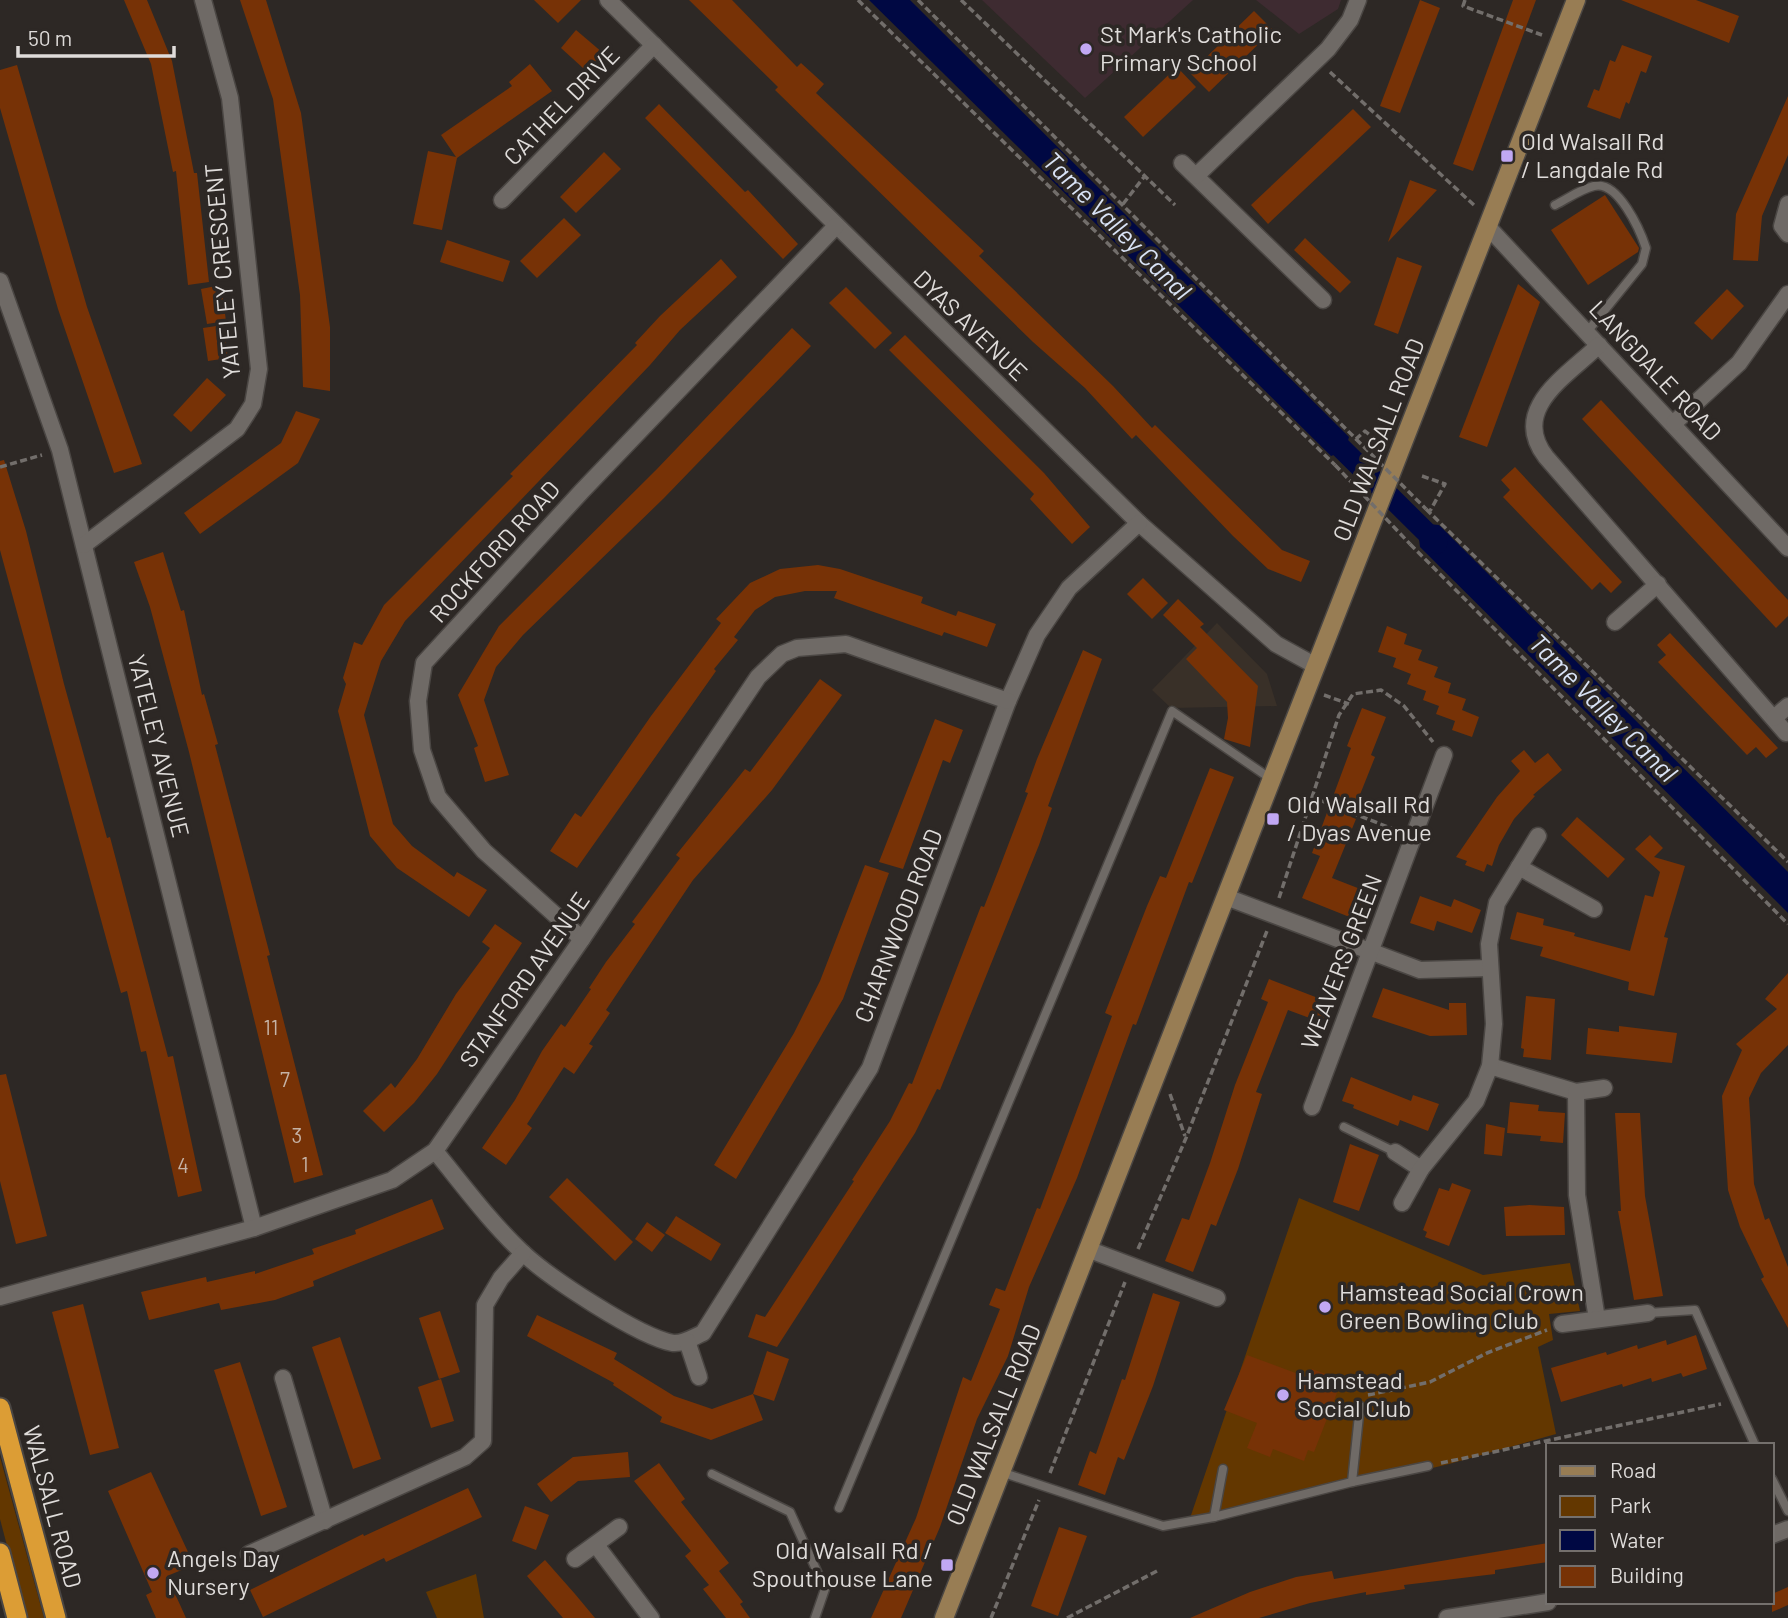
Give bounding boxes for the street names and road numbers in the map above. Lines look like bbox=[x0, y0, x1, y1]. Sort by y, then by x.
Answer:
street label: CATHEL DRIVE bbox=[497, 40, 625, 170]
street label: YATELEY CRESCENT bbox=[198, 162, 245, 380]
street label: DYAS AVENUE bbox=[908, 264, 1034, 386]
street label: LANGDALE ROAD bbox=[1584, 294, 1728, 446]
street label: OLD WALSALL ROAD bbox=[1326, 334, 1430, 545]
street label: ROCKFORD ROAD bbox=[423, 474, 565, 628]
street label: YATELEY AVENUE bbox=[123, 651, 196, 840]
street label: CHARNWOOD ROAD bbox=[847, 825, 948, 1026]
street label: WEAVERS GREEN bbox=[1294, 870, 1387, 1053]
street label: STANFORD AVENUE bbox=[452, 886, 595, 1072]
street label: OLD WALSALL ROAD bbox=[939, 1319, 1046, 1529]
street label: WALSALL ROAD bbox=[18, 1422, 89, 1591]

